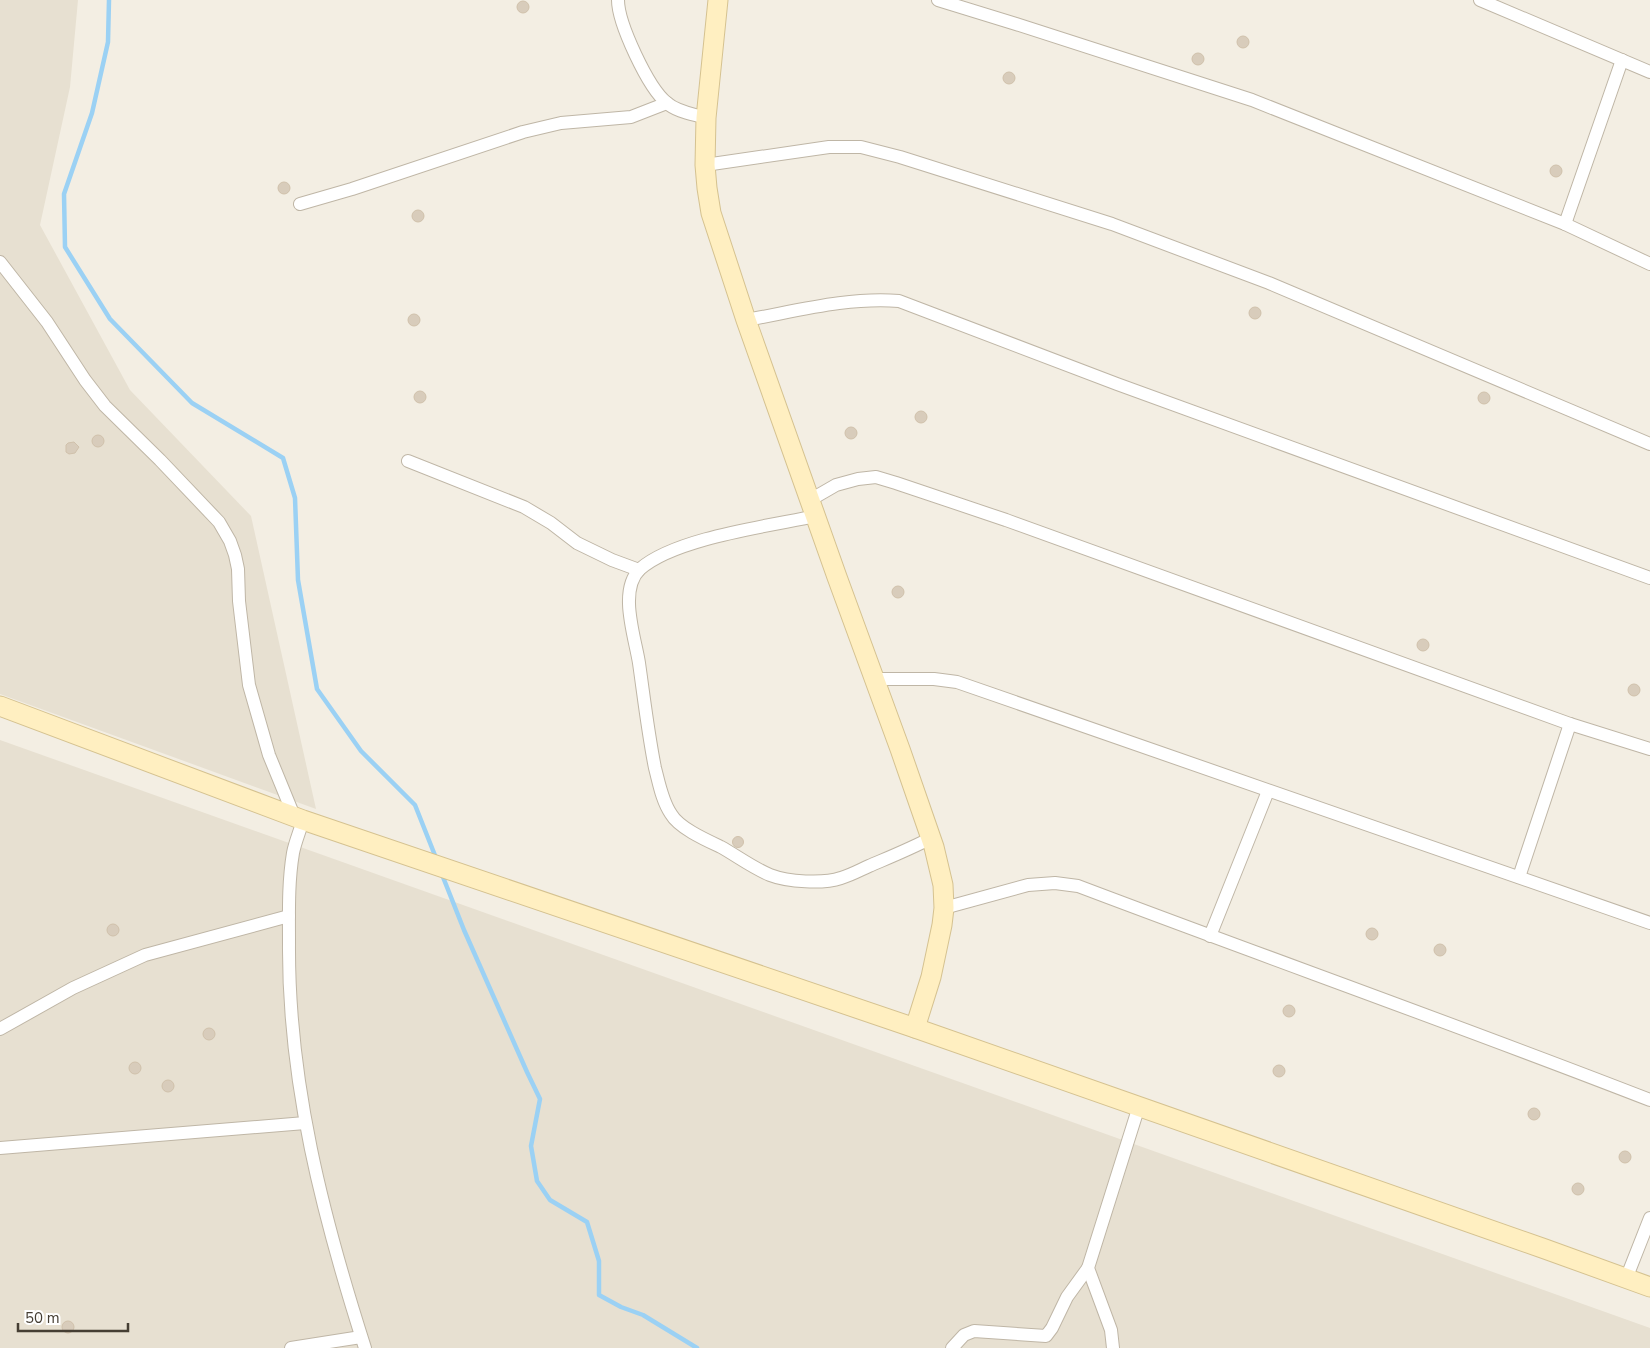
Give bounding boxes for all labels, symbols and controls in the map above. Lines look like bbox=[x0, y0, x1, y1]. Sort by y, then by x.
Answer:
scale bar bbox=[18, 1300, 128, 1332]
text: 50 m bbox=[25, 1308, 60, 1328]

